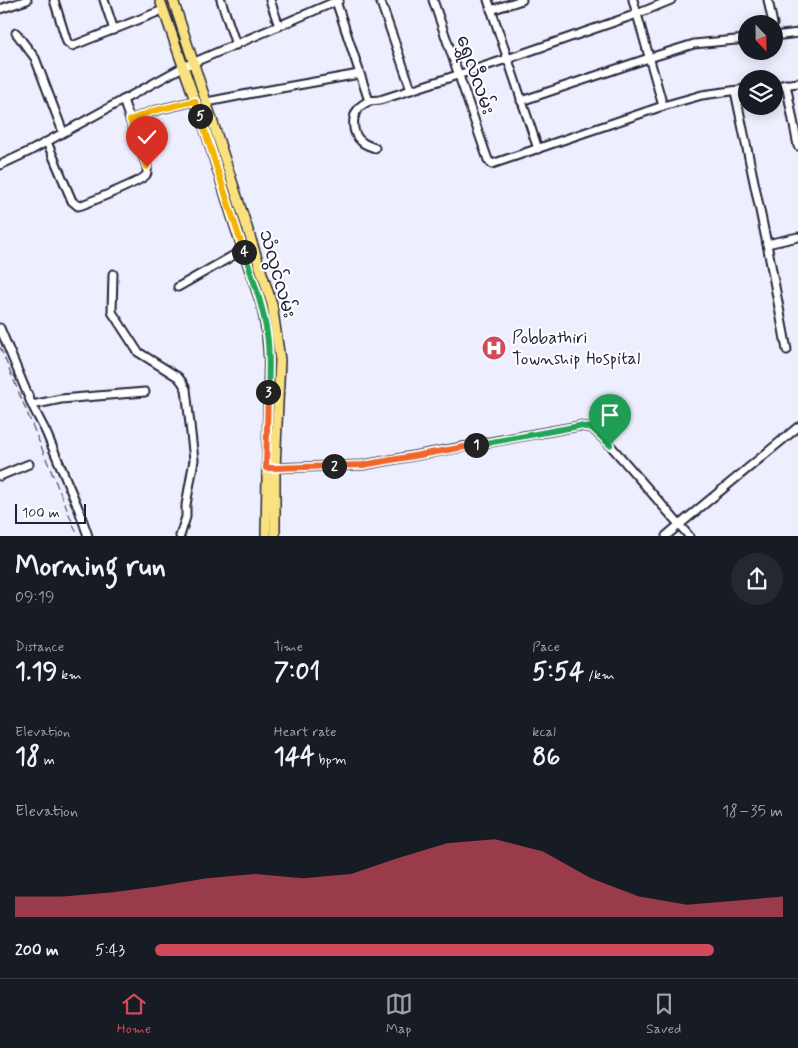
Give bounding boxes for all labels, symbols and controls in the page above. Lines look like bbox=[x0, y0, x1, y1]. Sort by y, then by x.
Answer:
north arrow bbox=[738, 15, 782, 60]
map controls bbox=[738, 15, 783, 115]
street label: ရွှေလီလမ်း bbox=[448, 31, 503, 119]
button: layers bbox=[738, 70, 783, 115]
pin: 5 bbox=[188, 104, 212, 128]
text: 5 bbox=[196, 107, 205, 125]
pin bbox=[126, 116, 168, 167]
icon: check bbox=[133, 123, 161, 151]
street label: သံလွင်လမ်း bbox=[251, 226, 303, 322]
pin: 4 bbox=[232, 240, 256, 264]
text: 4 bbox=[240, 243, 249, 261]
place label: Pobbathiri Township Hospital bbox=[512, 326, 640, 371]
hospital icon: Pobbathiri Township Hospital bbox=[481, 335, 507, 361]
pin: 3 bbox=[256, 380, 280, 404]
text: 3 bbox=[265, 383, 272, 401]
pin bbox=[589, 394, 631, 445]
icon: arrive bbox=[596, 401, 624, 429]
pin: 1 bbox=[464, 432, 488, 458]
text: 1 bbox=[473, 436, 480, 454]
pin: 2 bbox=[322, 454, 346, 478]
text: 2 bbox=[331, 457, 338, 475]
scale bar bbox=[15, 500, 86, 524]
text: 100 m bbox=[22, 504, 60, 522]
text: Morning run bbox=[15, 549, 166, 586]
button: share bbox=[731, 553, 783, 605]
text: 09:19 bbox=[15, 587, 54, 608]
text: Distance bbox=[15, 638, 64, 656]
text: Time bbox=[274, 638, 303, 656]
text: Pace bbox=[532, 638, 560, 656]
text: 1.19 bbox=[15, 656, 57, 689]
text: 7:01 bbox=[274, 656, 320, 689]
text: 5:54 bbox=[532, 656, 584, 689]
text: km bbox=[57, 666, 82, 684]
text: /km bbox=[584, 666, 615, 684]
text: Elevation bbox=[15, 723, 70, 741]
text: Heart rate bbox=[274, 723, 337, 741]
text: kcal bbox=[532, 723, 556, 741]
text: 18 bbox=[15, 741, 40, 774]
text: 144 bbox=[274, 741, 315, 774]
text: 86 bbox=[532, 741, 560, 774]
text: m bbox=[40, 751, 55, 769]
text: bpm bbox=[315, 751, 347, 769]
text: Elevation bbox=[15, 801, 78, 822]
text: 18–35 m bbox=[722, 801, 783, 822]
text: 200 m bbox=[15, 940, 59, 961]
text: 5:43 bbox=[95, 940, 125, 961]
tab: Home bbox=[117, 990, 151, 1038]
tab: Map bbox=[385, 990, 413, 1038]
tab: Saved bbox=[646, 990, 681, 1038]

